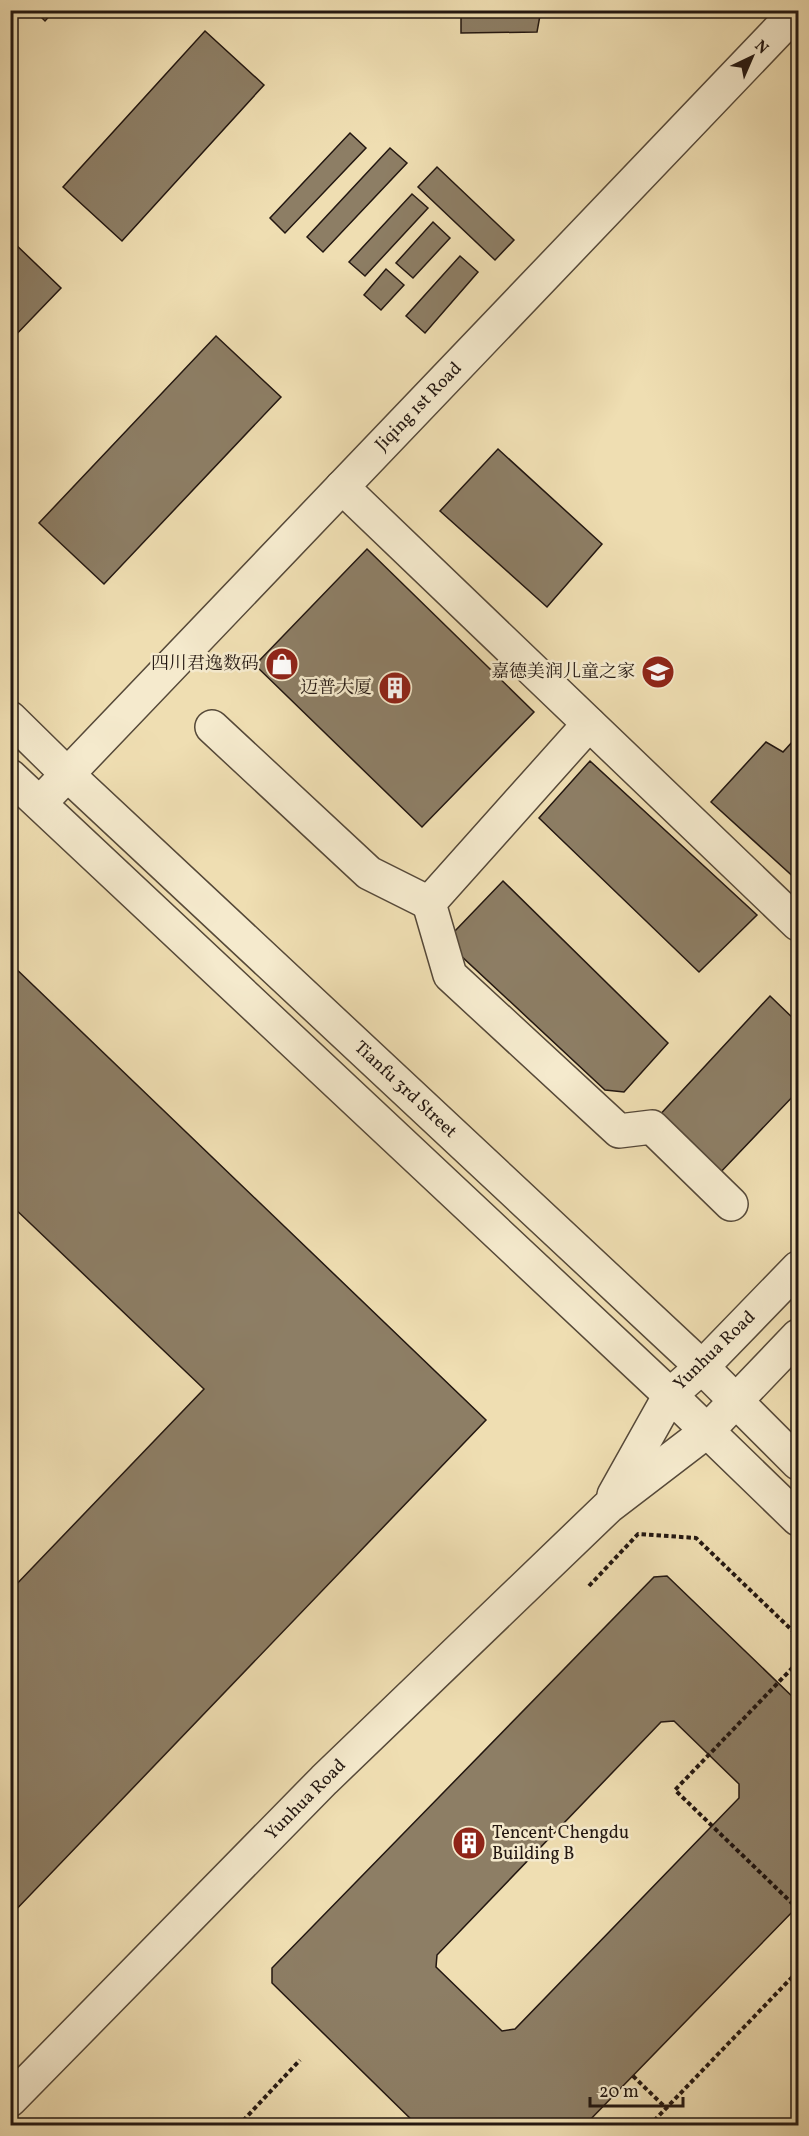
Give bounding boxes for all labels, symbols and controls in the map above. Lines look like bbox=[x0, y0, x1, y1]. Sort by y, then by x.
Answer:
north arrow bbox=[722, 27, 782, 87]
text: N bbox=[749, 36, 773, 60]
street label: Jiqing 1st Road bbox=[370, 357, 468, 457]
shop icon: 四川君逸数码 bbox=[264, 646, 300, 682]
place label: 四川君逸数码 bbox=[151, 652, 259, 677]
school or university icon: 嘉德美润儿童之家 bbox=[640, 654, 676, 690]
place label: 嘉德美润儿童之家 bbox=[491, 660, 635, 685]
building icon: 迈普大厦 bbox=[377, 670, 413, 706]
place label: 迈普大厦 bbox=[300, 676, 372, 701]
street label: Tianfu 3rd Street bbox=[348, 1036, 462, 1144]
street label: Yunhua Road bbox=[668, 1305, 762, 1397]
street label: Yunhua Road bbox=[260, 1754, 352, 1846]
place label: Tencent Chengdu Building B bbox=[492, 1821, 629, 1867]
building icon: Tencent Chengdu Building B bbox=[451, 1825, 487, 1861]
scale bar bbox=[590, 2070, 683, 2108]
text: 20 m bbox=[599, 2080, 639, 2105]

